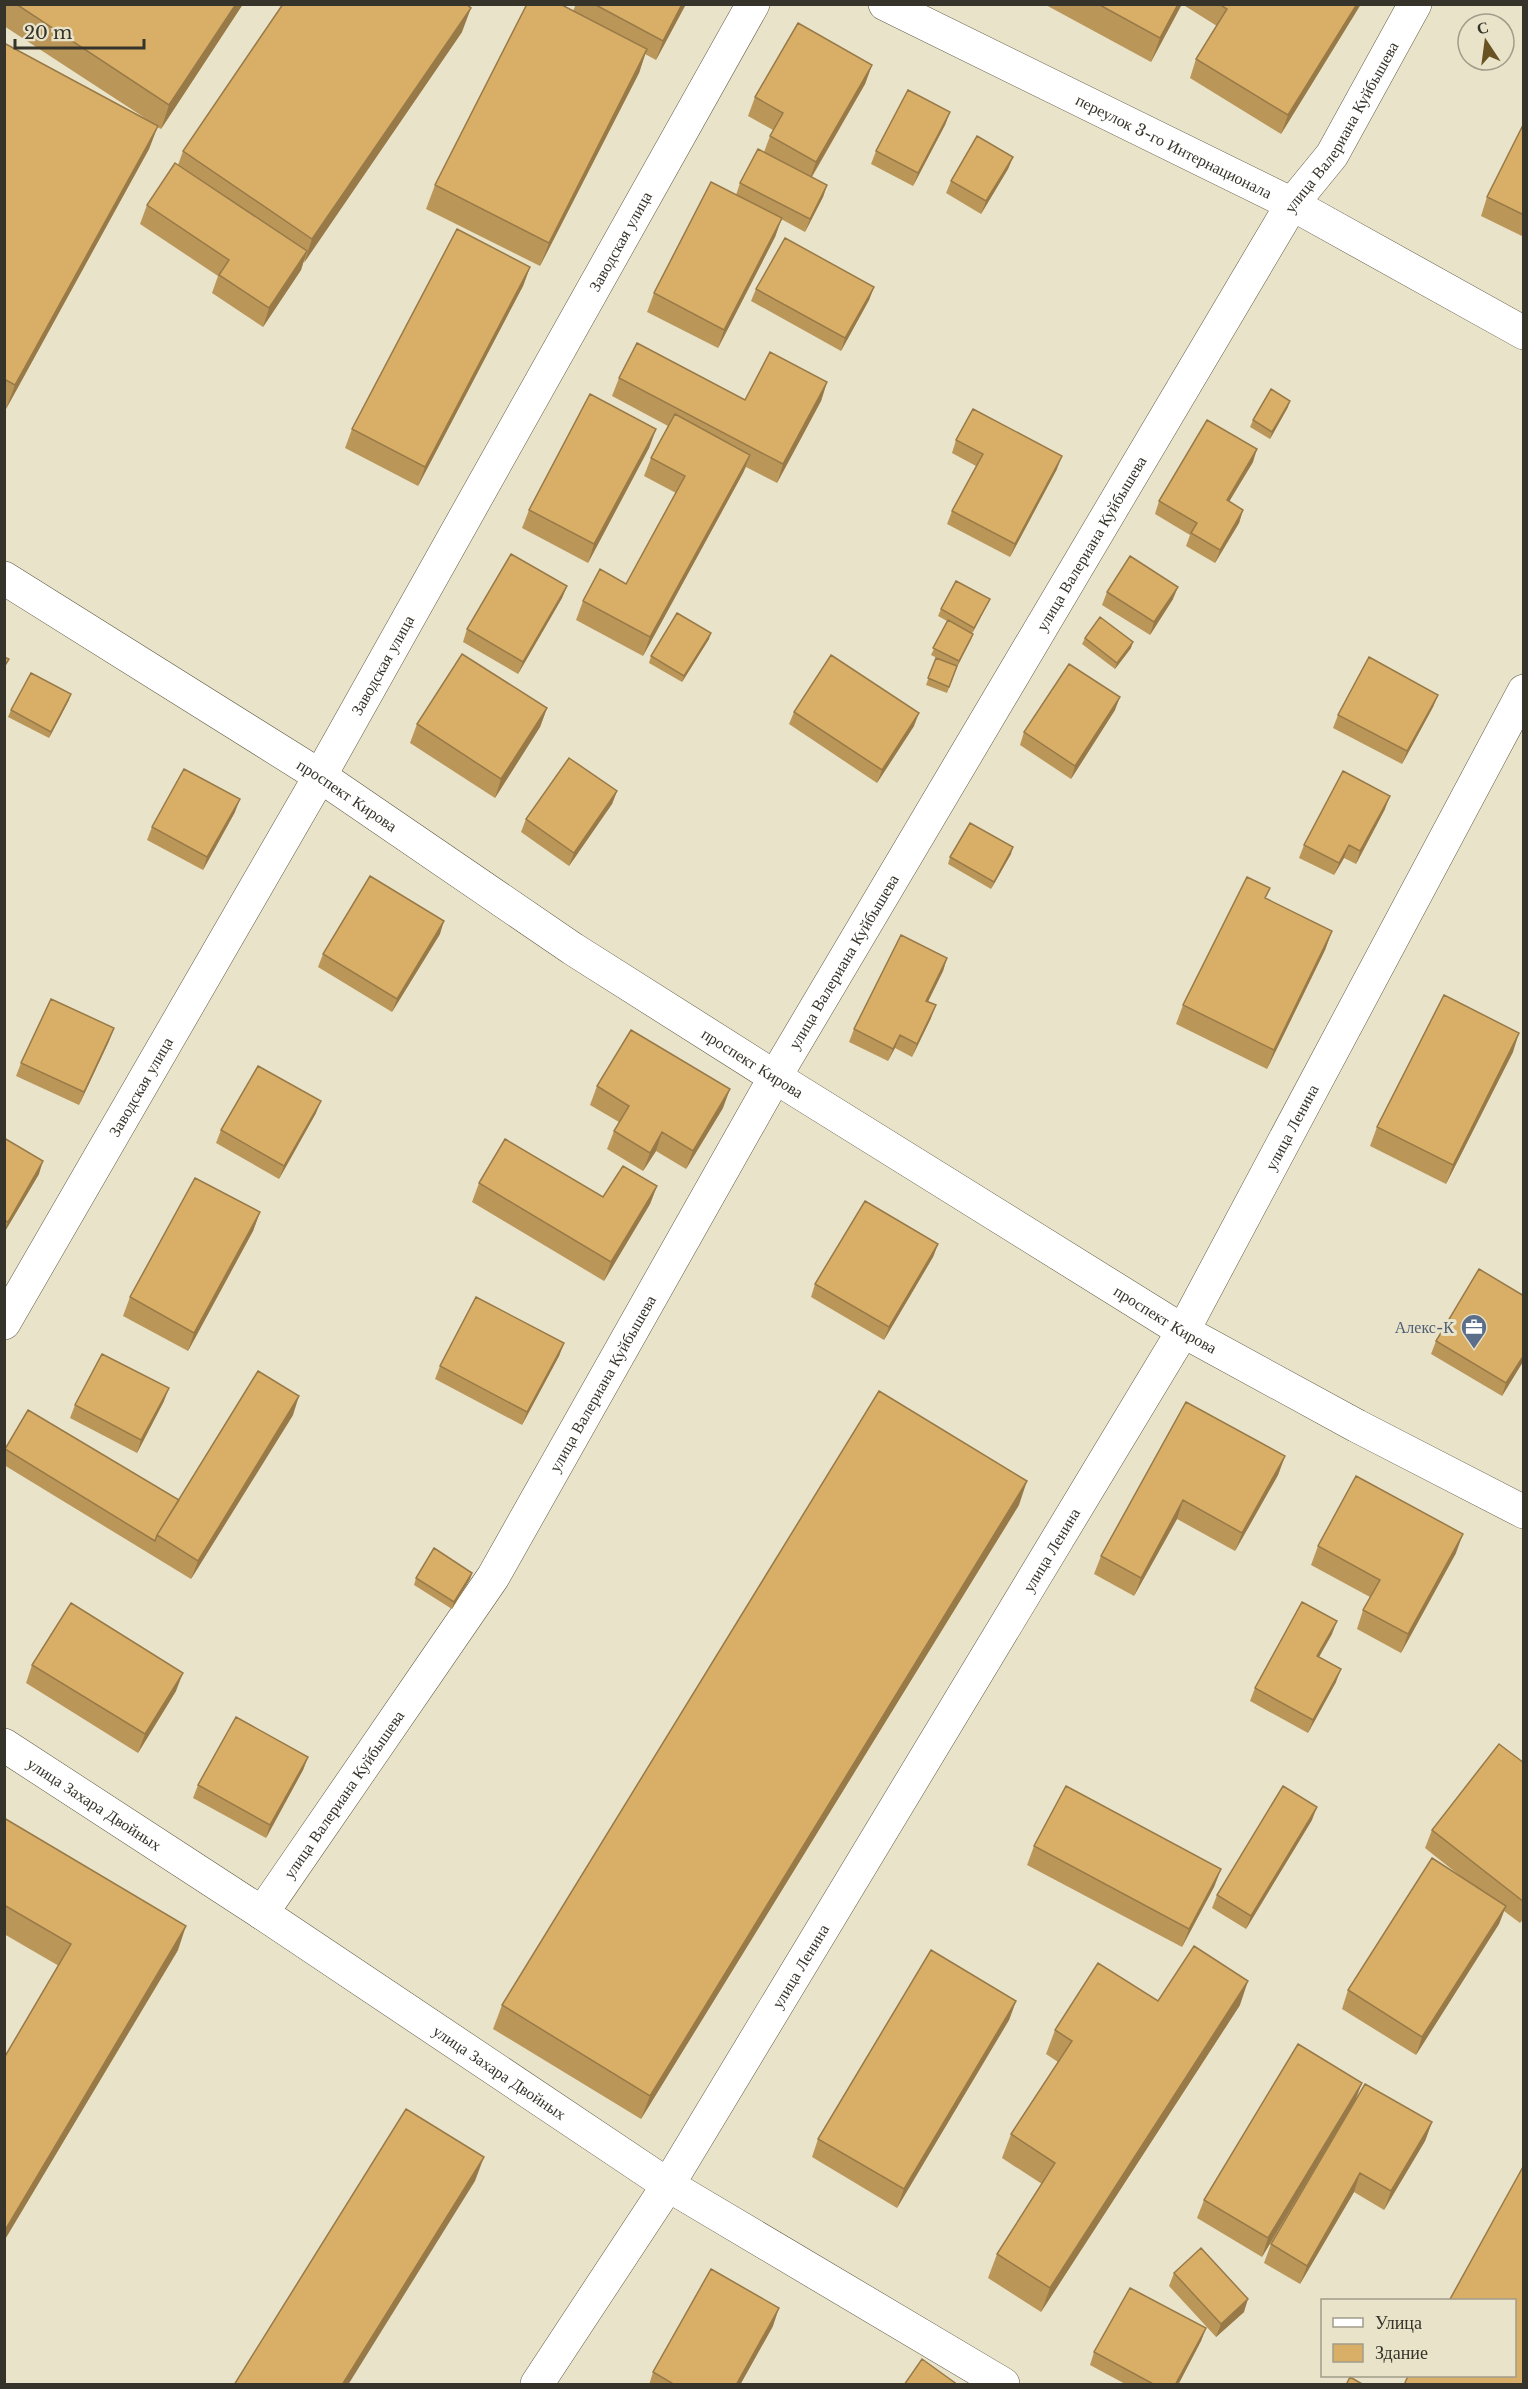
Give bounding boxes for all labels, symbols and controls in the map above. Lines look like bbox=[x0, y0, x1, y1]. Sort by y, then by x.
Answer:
scale bar bbox=[15, 12, 144, 50]
north arrow bbox=[1456, 12, 1516, 72]
text: С bbox=[1475, 16, 1491, 38]
text: 20 m bbox=[24, 22, 72, 44]
street label: улица Валериана Куйбышева bbox=[1279, 38, 1403, 216]
street label: переулок 3-го Интернационала bbox=[1073, 89, 1275, 203]
street label: Заводская улица bbox=[584, 188, 656, 295]
street label: улица Валериана Куйбышева bbox=[1032, 452, 1151, 634]
street label: Заводская улица bbox=[346, 611, 418, 718]
street label: проспект Кирова bbox=[293, 754, 401, 836]
street label: улица Валериана Куйбышева bbox=[784, 870, 903, 1053]
street label: проспект Кирова bbox=[698, 1023, 807, 1102]
street label: Заводская улица bbox=[104, 1033, 177, 1140]
street label: улица Ленина bbox=[1261, 1081, 1323, 1174]
street label: проспект Кирова bbox=[1110, 1281, 1220, 1358]
street label: улица Валериана Куйбышева bbox=[544, 1291, 660, 1475]
office icon: Алекс-К bbox=[1459, 1312, 1489, 1350]
place label: Алекс-К bbox=[1395, 1317, 1454, 1337]
street label: улица Ленина bbox=[1018, 1504, 1084, 1596]
street label: улица Валериана Куйбышева bbox=[279, 1706, 408, 1882]
street label: улица Захара Двойных bbox=[24, 1753, 165, 1855]
street label: улица Ленина bbox=[767, 1920, 833, 2012]
street label: улица Захара Двойных bbox=[429, 2021, 570, 2124]
legend bbox=[1321, 2299, 1516, 2377]
text: Улица bbox=[1375, 2312, 1422, 2334]
text: Здание bbox=[1375, 2342, 1428, 2364]

